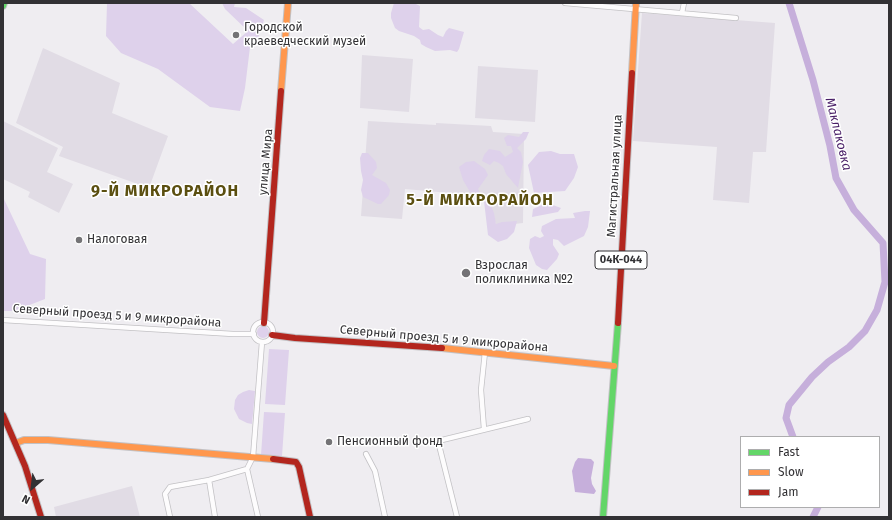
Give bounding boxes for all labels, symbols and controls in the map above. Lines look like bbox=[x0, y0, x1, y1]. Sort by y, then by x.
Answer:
place label: Городской краеведческий музей bbox=[244, 21, 366, 49]
marker: Городской краеведческий музей bbox=[231, 30, 241, 40]
water label: Маклаковка bbox=[821, 96, 855, 172]
street label: Магистральная улица bbox=[605, 114, 625, 238]
street label: улица Мира bbox=[256, 128, 276, 196]
district label: 9-Й МИКРОРАЙОН bbox=[91, 182, 239, 202]
district label: 5-Й МИКРОРАЙОН bbox=[406, 191, 554, 211]
place label: Налоговая bbox=[87, 233, 147, 247]
marker: Налоговая bbox=[74, 235, 84, 245]
road number: 04К-044 bbox=[595, 251, 647, 269]
place label: Взрослая поликлиника №2 bbox=[475, 259, 573, 287]
marker: Взрослая поликлиника №2 bbox=[460, 267, 472, 279]
street label: Северный проезд 5 и 9 микрорайона bbox=[12, 302, 222, 330]
street label: Северный проезд 5 и 9 микрорайона bbox=[339, 323, 549, 355]
place label: Пенсионный фонд bbox=[337, 435, 443, 449]
legend bbox=[740, 436, 880, 508]
marker: Пенсионный фонд bbox=[324, 437, 334, 447]
text: Fast bbox=[778, 445, 800, 459]
text: Slow bbox=[778, 465, 804, 479]
north arrow bbox=[12, 468, 52, 508]
text: Jam bbox=[778, 485, 798, 499]
text: N bbox=[20, 492, 32, 506]

